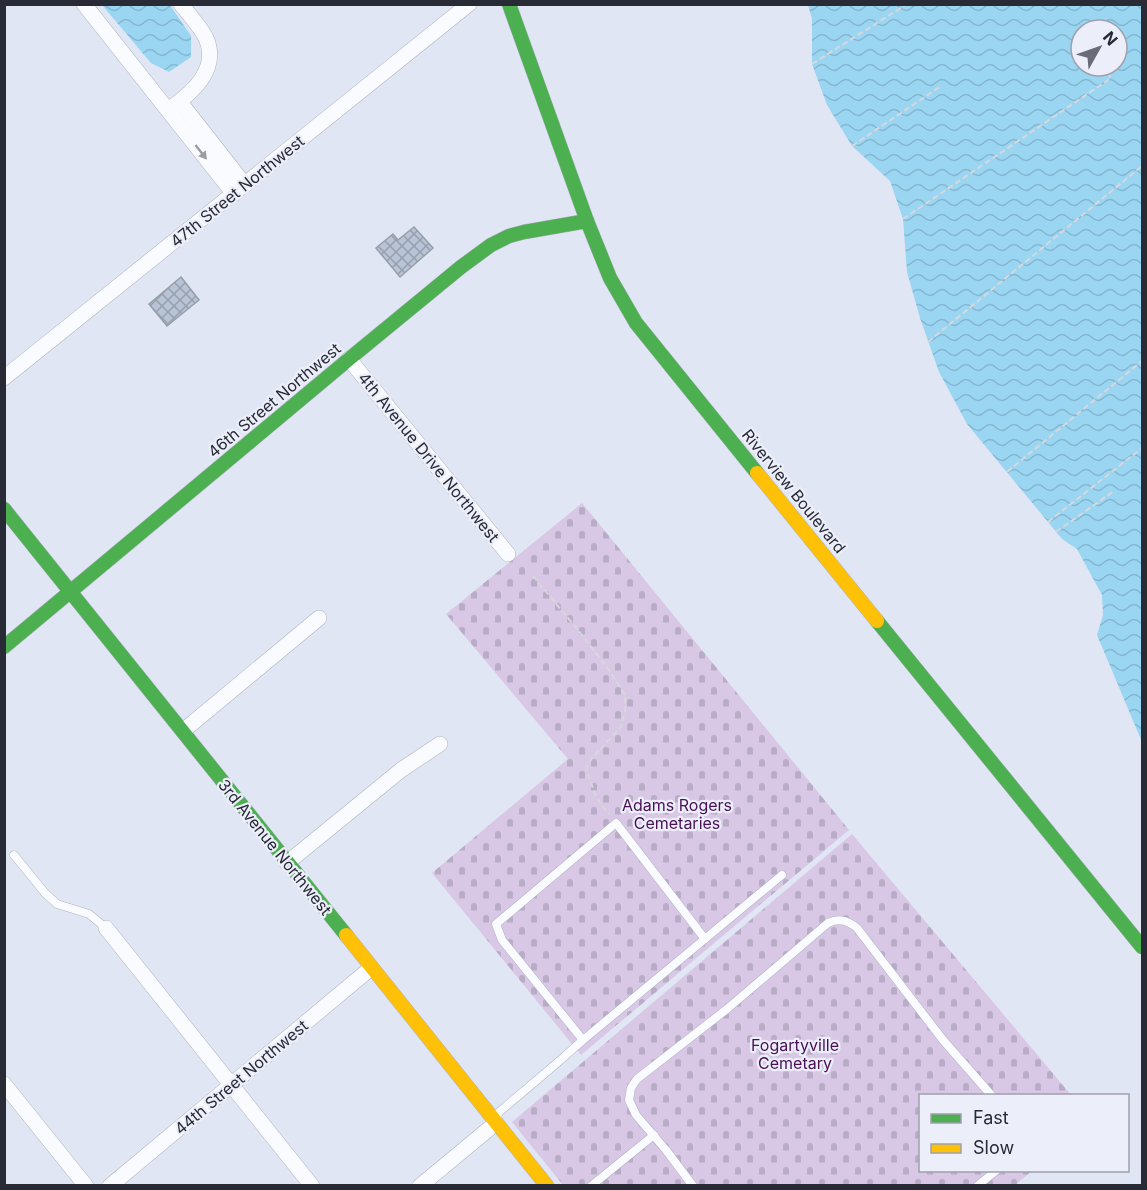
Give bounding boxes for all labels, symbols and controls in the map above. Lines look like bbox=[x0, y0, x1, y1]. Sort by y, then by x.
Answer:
north arrow bbox=[1069, 18, 1129, 78]
text: N bbox=[1099, 27, 1122, 49]
street label: 47th Street Northwest bbox=[166, 131, 308, 251]
one-way arrow bbox=[195, 144, 208, 160]
street label: 46th Street Northwest bbox=[203, 338, 345, 462]
street label: 4th Avenue Drive Northwest bbox=[354, 368, 504, 546]
street label: Riverview Boulevard bbox=[738, 425, 850, 557]
street label: 3rd Avenue Northwest bbox=[214, 775, 336, 919]
park label: Adams Rogers Cemetaries bbox=[622, 795, 732, 833]
street label: 44th Street Northwest bbox=[170, 1015, 312, 1139]
park label: Fogartyville Cemetary bbox=[751, 1035, 839, 1073]
legend bbox=[919, 1094, 1129, 1172]
text: Fast bbox=[973, 1107, 1009, 1128]
text: Slow bbox=[973, 1137, 1014, 1158]

